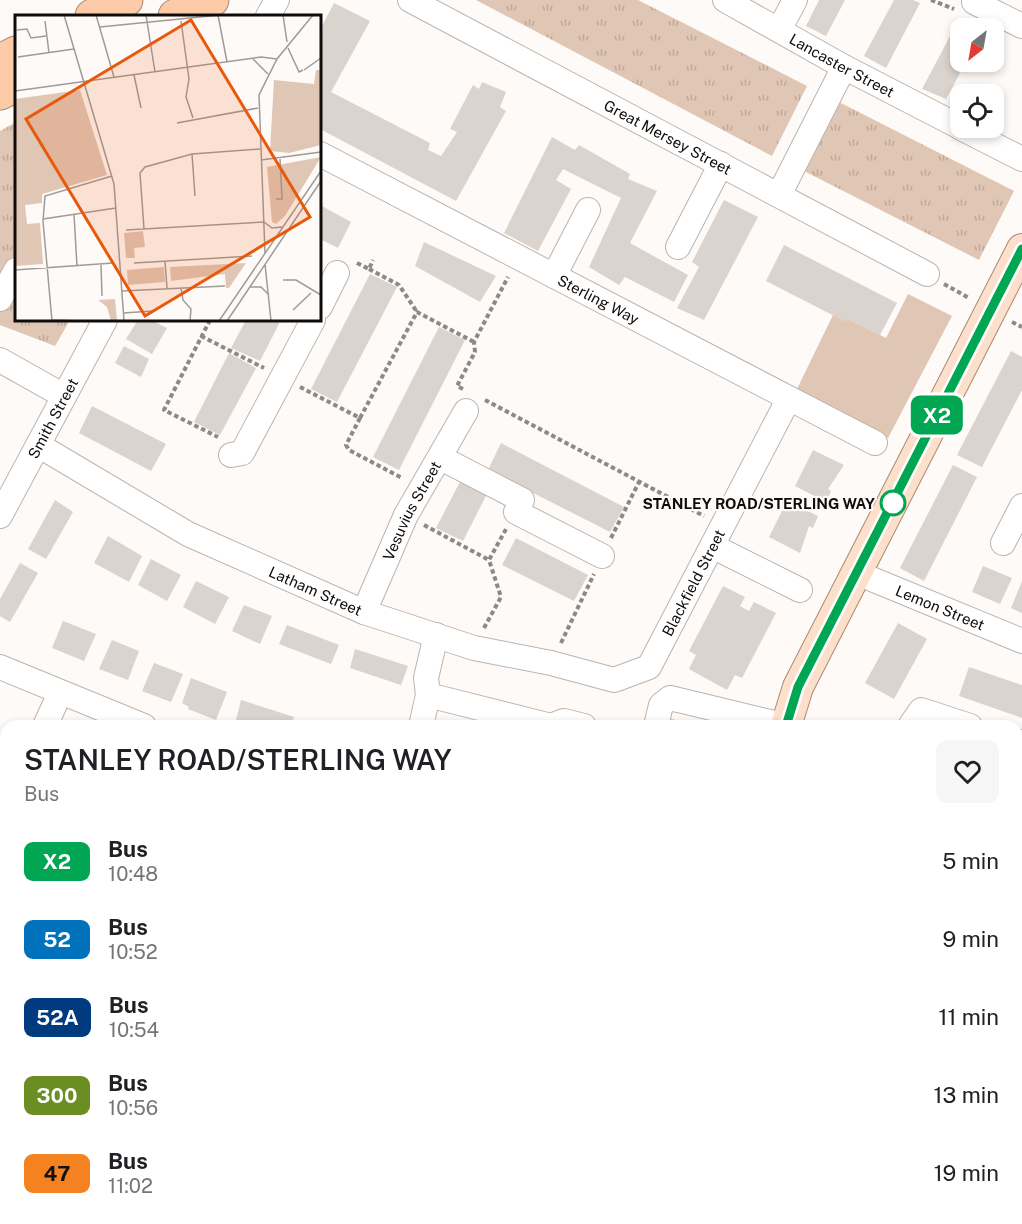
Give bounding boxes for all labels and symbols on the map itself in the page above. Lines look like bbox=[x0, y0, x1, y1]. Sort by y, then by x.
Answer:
inset map bbox=[15, 15, 321, 321]
north arrow bbox=[950, 18, 1004, 72]
street label: Lancaster Street bbox=[787, 30, 898, 100]
street label: Great Mersey Street bbox=[601, 96, 735, 177]
street label: Sterling Way bbox=[555, 271, 642, 327]
street label: Smith Street bbox=[24, 375, 81, 461]
line badge: X2 bbox=[910, 396, 964, 434]
street label: Vesuvius Street bbox=[379, 458, 444, 563]
marker: STANLEY ROAD/STERLING WAY bbox=[880, 490, 906, 516]
place label: STANLEY ROAD/STERLING WAY bbox=[642, 495, 875, 512]
street label: Blackfield Street bbox=[658, 526, 728, 639]
street label: Latham Street bbox=[267, 563, 365, 619]
street label: Lemon Street bbox=[893, 581, 987, 633]

